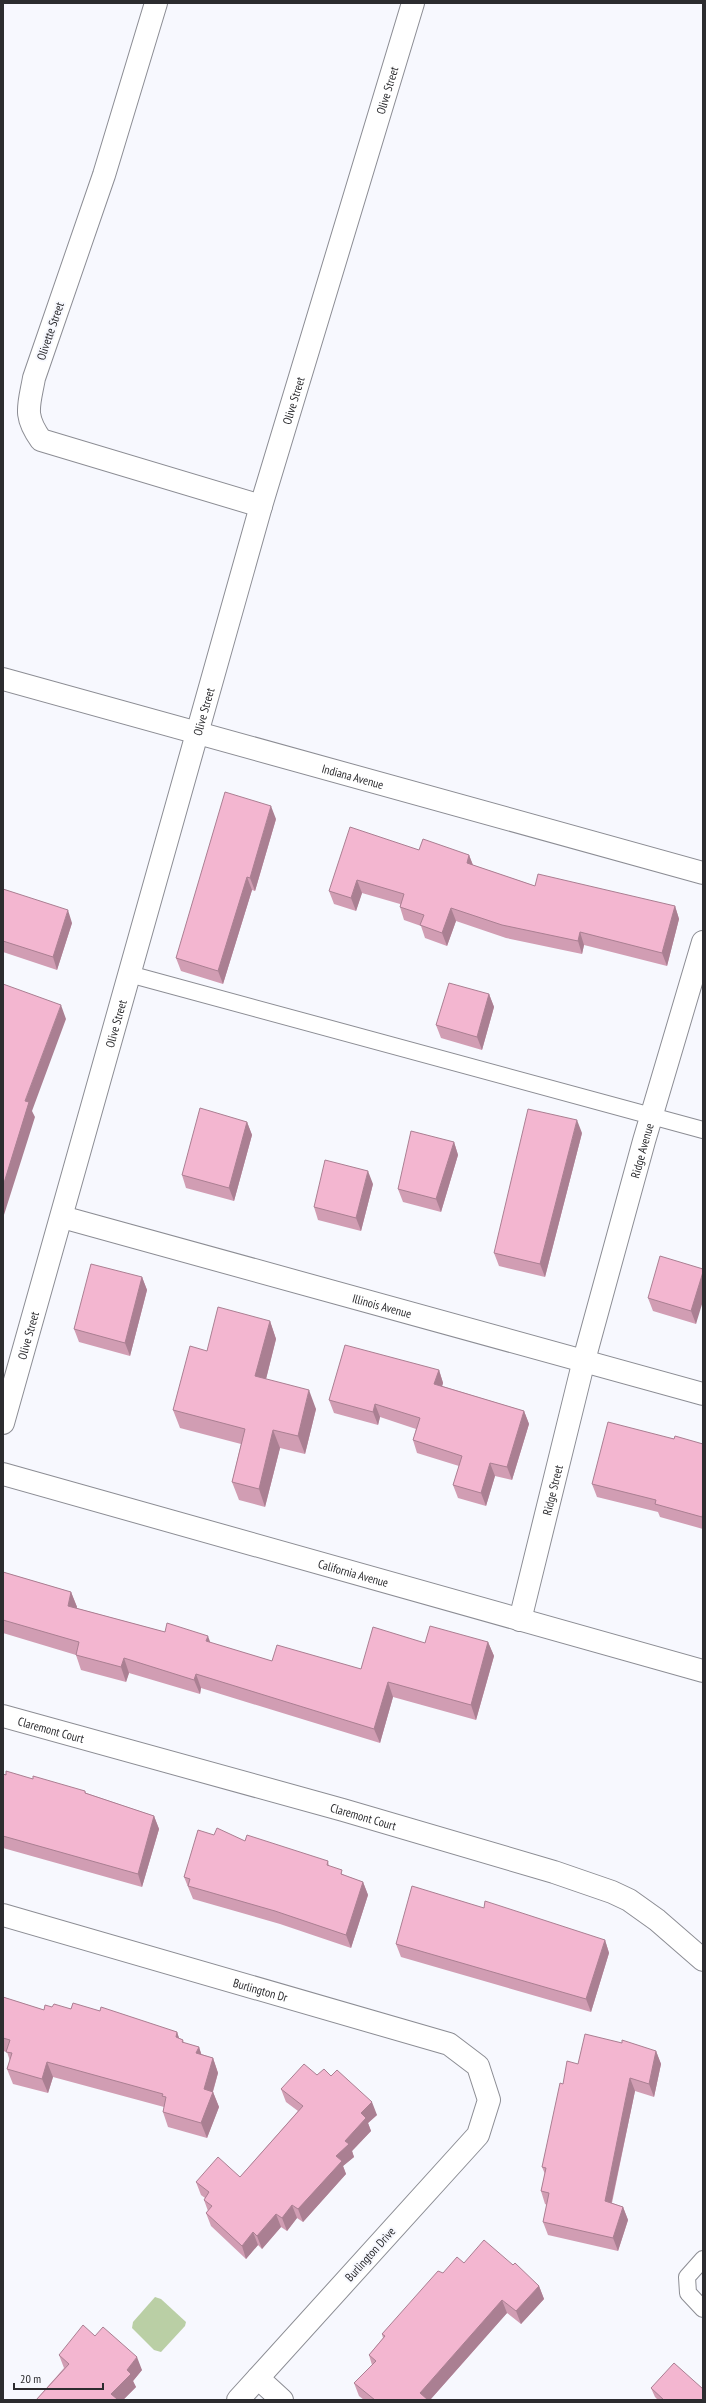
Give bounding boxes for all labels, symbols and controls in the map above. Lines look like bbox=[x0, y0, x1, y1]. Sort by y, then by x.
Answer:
street label: Olive Street bbox=[372, 64, 401, 116]
street label: Olivette Street bbox=[33, 299, 67, 362]
street label: Olive Street bbox=[279, 374, 307, 426]
street label: Olive Street bbox=[189, 685, 217, 737]
street label: Indiana Avenue bbox=[320, 760, 385, 792]
street label: Olive Street bbox=[102, 997, 129, 1049]
street label: Ridge Avenue bbox=[627, 1121, 656, 1180]
street label: Illinois Avenue bbox=[351, 1290, 413, 1321]
street label: Olive Street bbox=[14, 1309, 42, 1361]
street label: Ridge Street bbox=[539, 1463, 566, 1517]
street label: California Avenue bbox=[317, 1556, 390, 1590]
street label: Claremont Court bbox=[16, 1713, 87, 1746]
street label: Claremont Court bbox=[329, 1799, 399, 1833]
street label: Burlington Dr bbox=[232, 1974, 290, 2005]
street label: Burlington Drive bbox=[342, 2224, 398, 2284]
scale bar bbox=[14, 2365, 103, 2391]
text: 20 m bbox=[20, 2371, 41, 2386]

